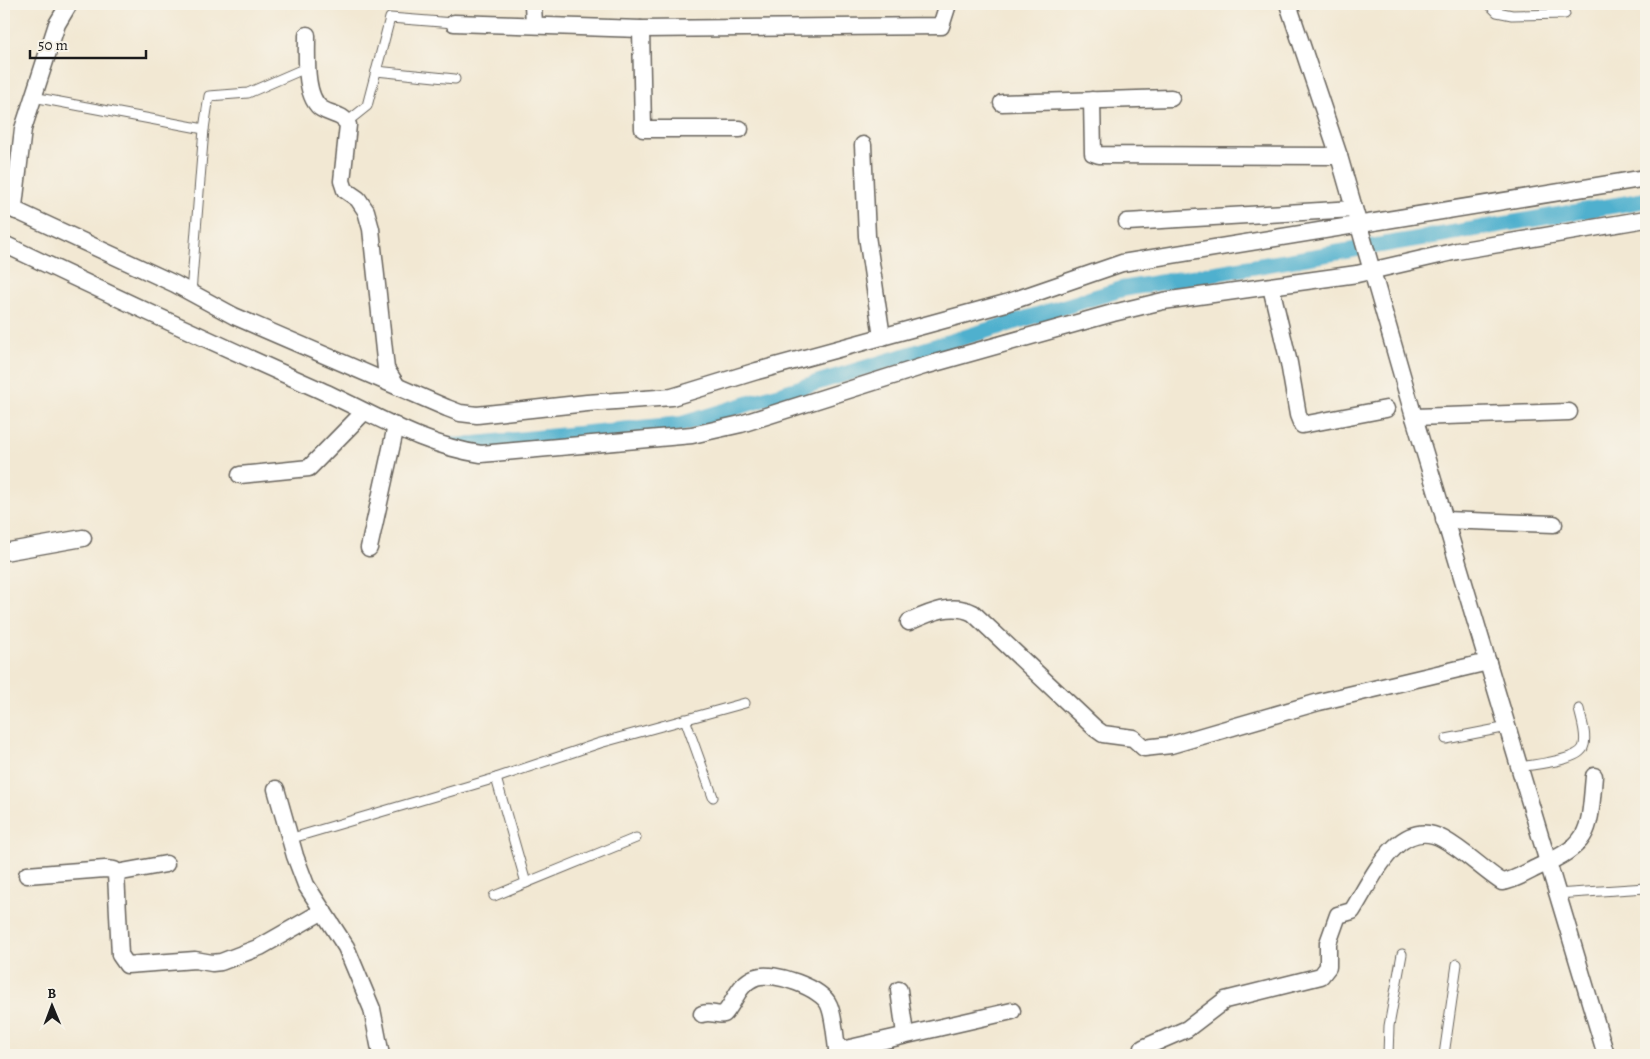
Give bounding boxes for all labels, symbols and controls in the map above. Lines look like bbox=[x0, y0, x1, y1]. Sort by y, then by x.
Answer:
scale bar bbox=[30, 28, 146, 60]
text: 50 m bbox=[38, 35, 68, 55]
north arrow bbox=[28, 982, 78, 1032]
text: B bbox=[47, 984, 57, 1003]

